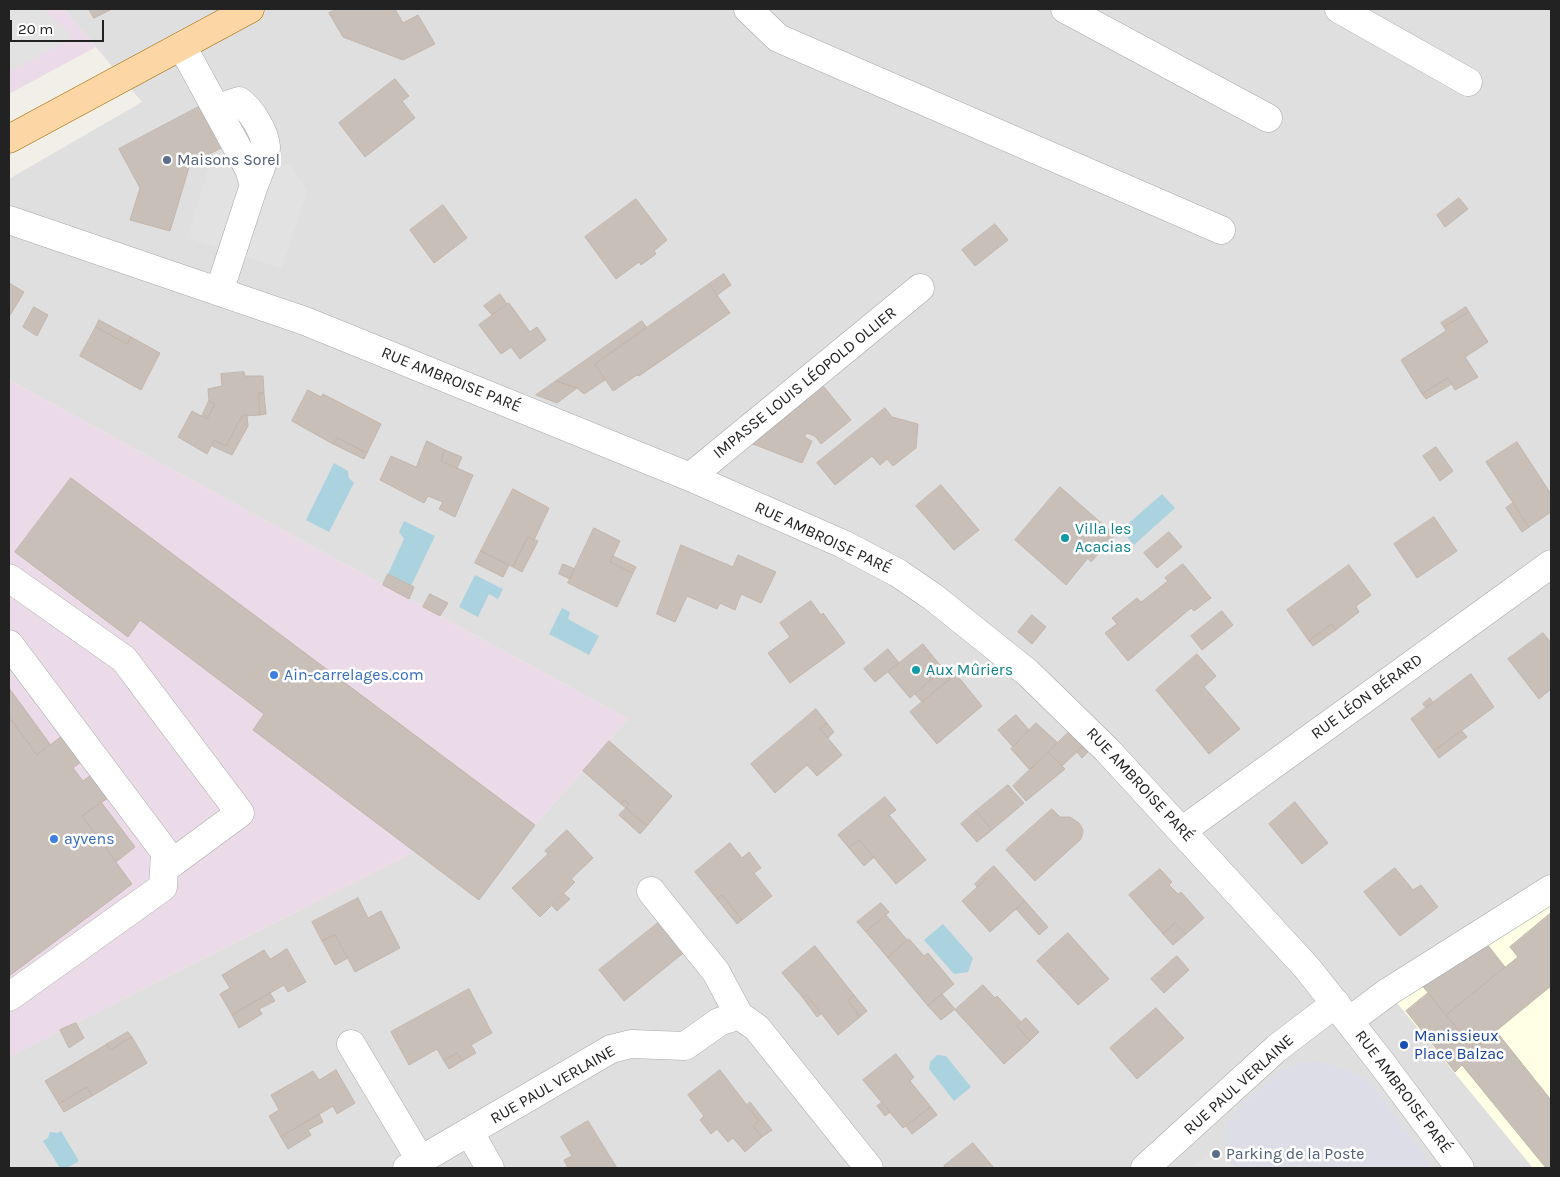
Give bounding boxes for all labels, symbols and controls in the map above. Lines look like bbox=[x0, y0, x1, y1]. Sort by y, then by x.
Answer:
scale bar bbox=[12, 10, 106, 42]
text: 20 m bbox=[18, 20, 53, 38]
place label: Maisons Sorel bbox=[177, 150, 280, 170]
marker: Maisons Sorel bbox=[161, 154, 173, 166]
street label: IMPASSE LOUIS LÉOPOLD OLLIER bbox=[710, 303, 900, 463]
street label: RUE AMBROISE PARÉ bbox=[378, 343, 524, 417]
street label: RUE AMBROISE PARÉ bbox=[751, 498, 895, 578]
place label: Villa les Acacias bbox=[1075, 519, 1131, 557]
marker: Villa les Acacias bbox=[1059, 532, 1071, 544]
street label: RUE LÉON BÉRARD bbox=[1308, 650, 1426, 744]
place label: Aux Mûriers bbox=[926, 660, 1013, 680]
marker: Aux Mûriers bbox=[910, 664, 922, 676]
place label: Ain-carrelages.com bbox=[284, 665, 424, 685]
marker: Ain-carrelages.com bbox=[268, 669, 280, 681]
street label: RUE AMBROISE PARÉ bbox=[1082, 724, 1198, 846]
place label: ayvens bbox=[64, 829, 115, 849]
marker: ayvens bbox=[48, 833, 60, 845]
place label: Manissieux Place Balzac bbox=[1414, 1026, 1504, 1064]
street label: RUE AMBROISE PARÉ bbox=[1350, 1027, 1456, 1157]
street label: RUE PAUL VERLAINE bbox=[1180, 1031, 1298, 1139]
marker: Manissieux Place Balzac bbox=[1398, 1039, 1410, 1051]
street label: RUE PAUL VERLAINE bbox=[487, 1041, 619, 1129]
place label: Parking de la Poste bbox=[1226, 1144, 1365, 1164]
marker: Parking de la Poste bbox=[1210, 1148, 1222, 1160]

